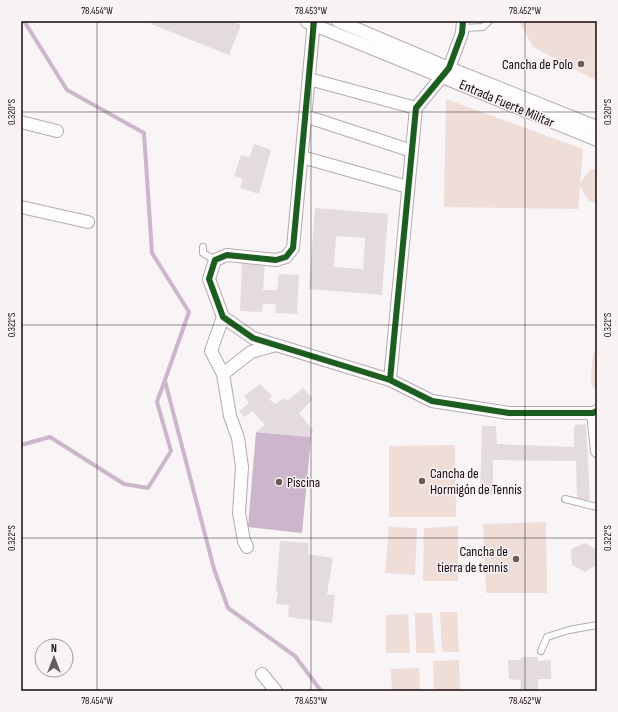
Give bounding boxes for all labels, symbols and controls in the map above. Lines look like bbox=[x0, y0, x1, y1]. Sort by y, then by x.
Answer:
text: 78.454°W bbox=[81, 5, 113, 17]
text: 78.453°W bbox=[295, 5, 328, 17]
text: 78.452°W bbox=[509, 5, 541, 17]
place label: Cancha de Polo bbox=[502, 56, 573, 73]
marker: Cancha de Polo bbox=[576, 59, 586, 69]
street label: Entrada Fuerte Militar bbox=[457, 76, 557, 131]
text: 0.320°S bbox=[6, 99, 18, 125]
text: 0.320°S bbox=[602, 99, 614, 125]
text: 0.321°S bbox=[6, 313, 18, 337]
text: 0.321°S bbox=[602, 313, 614, 337]
place label: Cancha de Hormigón de Tennis bbox=[430, 465, 522, 498]
place label: Piscina bbox=[287, 474, 320, 491]
marker: Cancha de Hormigón de Tennis bbox=[417, 476, 427, 486]
marker: Piscina bbox=[274, 477, 284, 487]
text: 0.322°S bbox=[6, 525, 18, 551]
text: 0.322°S bbox=[602, 525, 614, 551]
place label: Cancha de tierra de tennis bbox=[437, 543, 508, 576]
marker: Cancha de tierra de tennis bbox=[511, 554, 521, 564]
north arrow bbox=[34, 638, 74, 678]
text: N bbox=[51, 642, 57, 655]
text: 78.454°W bbox=[81, 695, 113, 707]
text: 78.453°W bbox=[295, 695, 328, 707]
text: 78.452°W bbox=[509, 695, 541, 707]

